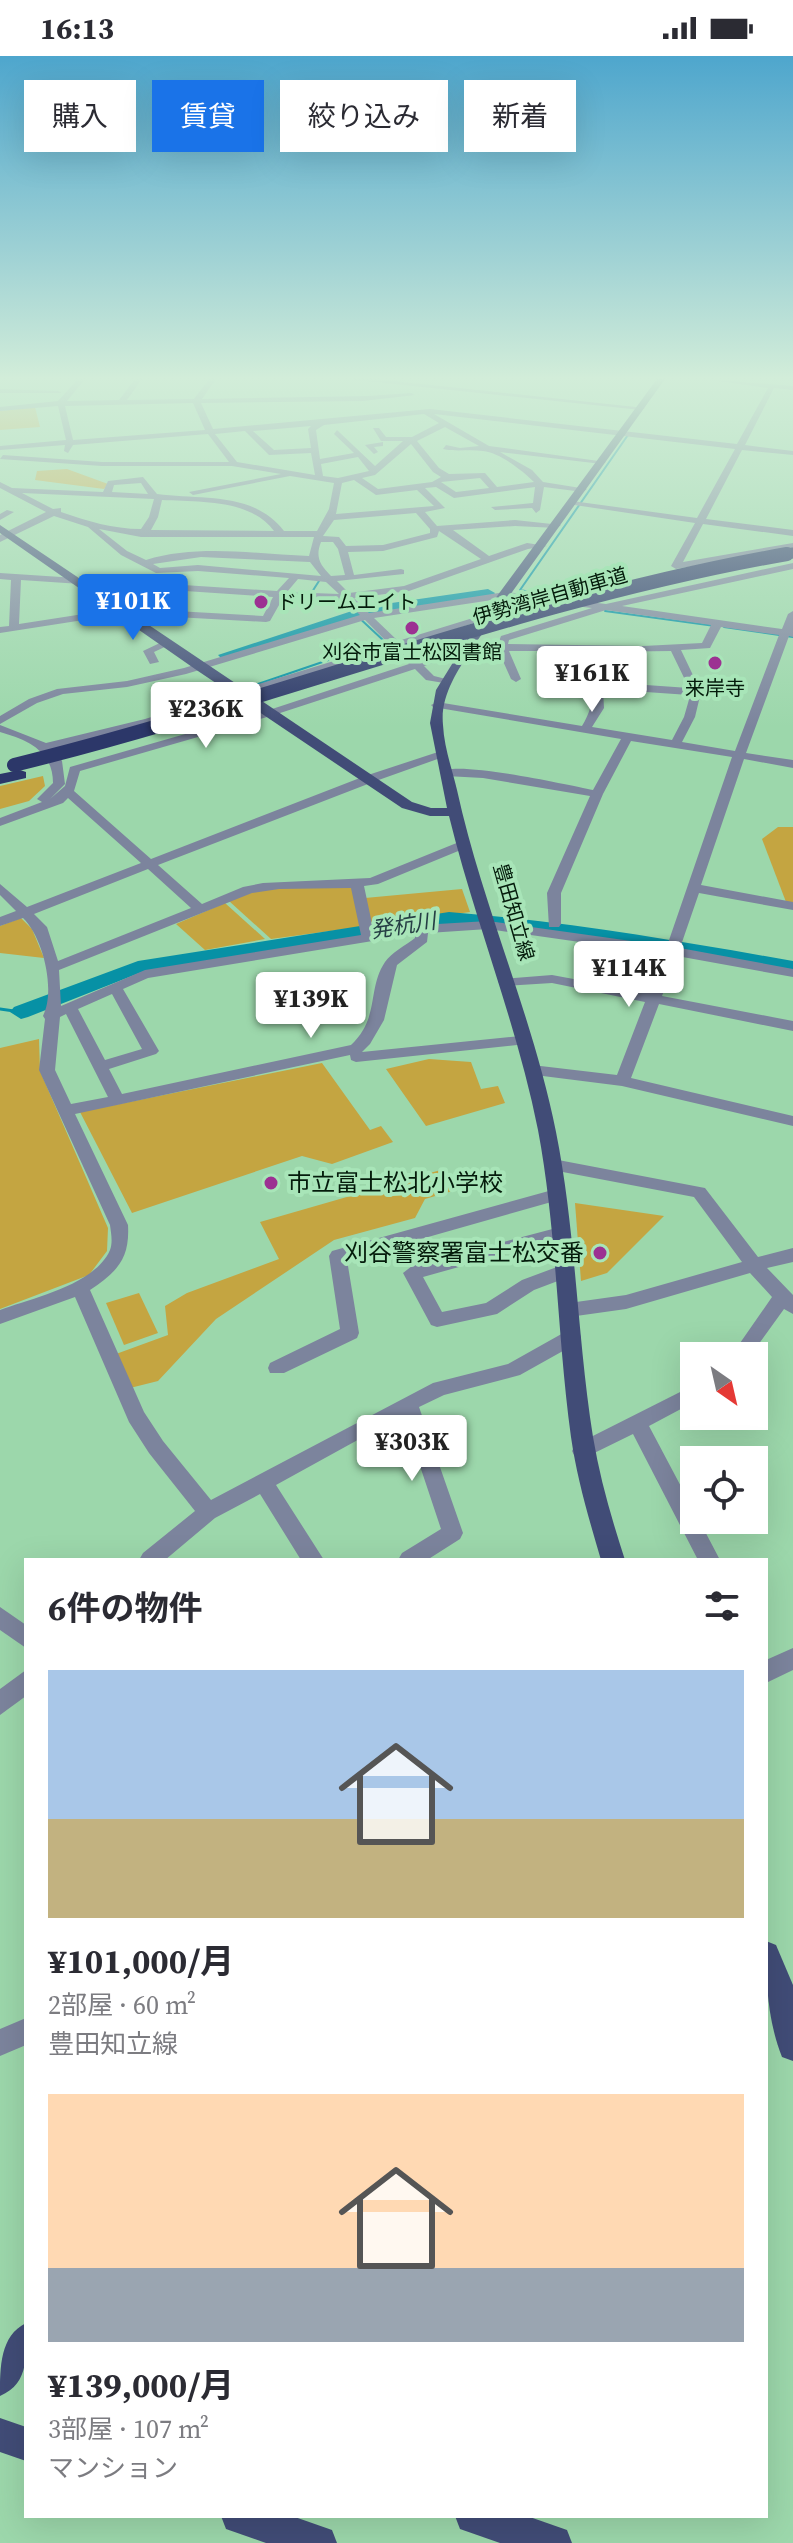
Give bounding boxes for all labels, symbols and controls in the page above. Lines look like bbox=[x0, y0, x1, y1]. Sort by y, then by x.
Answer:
text: 16:13 bbox=[40, 8, 114, 49]
chip: 購入 bbox=[24, 80, 136, 152]
chip: 賃貸 bbox=[152, 80, 264, 152]
chip: 絞り込み bbox=[280, 80, 448, 152]
chip: 新着 bbox=[464, 80, 576, 152]
street label: 伊勢湾岸自動車道 bbox=[469, 560, 631, 632]
pin: ¥101K bbox=[77, 574, 189, 642]
text: ¥101K bbox=[96, 582, 170, 618]
place label: ドリームエイト bbox=[277, 588, 416, 616]
marker: ドリームエイト bbox=[252, 593, 270, 611]
marker: 刈谷市富士松図書館 bbox=[403, 619, 421, 637]
place label: 刈谷市富士松図書館 bbox=[322, 638, 502, 666]
pin: ¥161K bbox=[536, 646, 648, 714]
text: ¥161K bbox=[555, 654, 629, 690]
marker: 来岸寺 bbox=[706, 654, 724, 672]
place label: 来岸寺 bbox=[685, 674, 745, 702]
pin: ¥236K bbox=[150, 682, 262, 750]
text: ¥236K bbox=[169, 690, 243, 726]
street label: 豊田知立線 bbox=[487, 860, 541, 964]
water label: 発杭川 bbox=[368, 905, 440, 945]
pin: ¥114K bbox=[573, 941, 685, 1009]
text: ¥114K bbox=[592, 949, 666, 985]
pin: ¥139K bbox=[255, 972, 367, 1040]
text: ¥139K bbox=[274, 980, 348, 1016]
place label: 市立富士松北小学校 bbox=[287, 1166, 503, 1199]
marker: 市立富士松北小学校 bbox=[262, 1174, 280, 1192]
place label: 刈谷警察署富士松交番 bbox=[344, 1236, 584, 1269]
marker: 刈谷警察署富士松交番 bbox=[591, 1244, 609, 1262]
north arrow bbox=[680, 1342, 768, 1430]
map controls bbox=[680, 1342, 768, 1534]
pin: ¥303K bbox=[356, 1415, 468, 1483]
text: ¥303K bbox=[375, 1423, 449, 1459]
button: locate bbox=[680, 1446, 768, 1534]
icon: filters bbox=[700, 1584, 744, 1628]
text: 6件の物件 bbox=[48, 1585, 202, 1631]
icon: home bbox=[324, 1722, 468, 1866]
text: ¥101,000/月 bbox=[48, 1938, 234, 1984]
text: 2部屋 · 60 m² bbox=[48, 1987, 196, 2023]
text: 豊田知立線 bbox=[48, 2026, 178, 2062]
icon: home bbox=[324, 2146, 468, 2290]
text: ¥139,000/月 bbox=[48, 2362, 234, 2408]
text: 3部屋 · 107 m² bbox=[48, 2411, 209, 2447]
text: マンション bbox=[48, 2450, 178, 2486]

